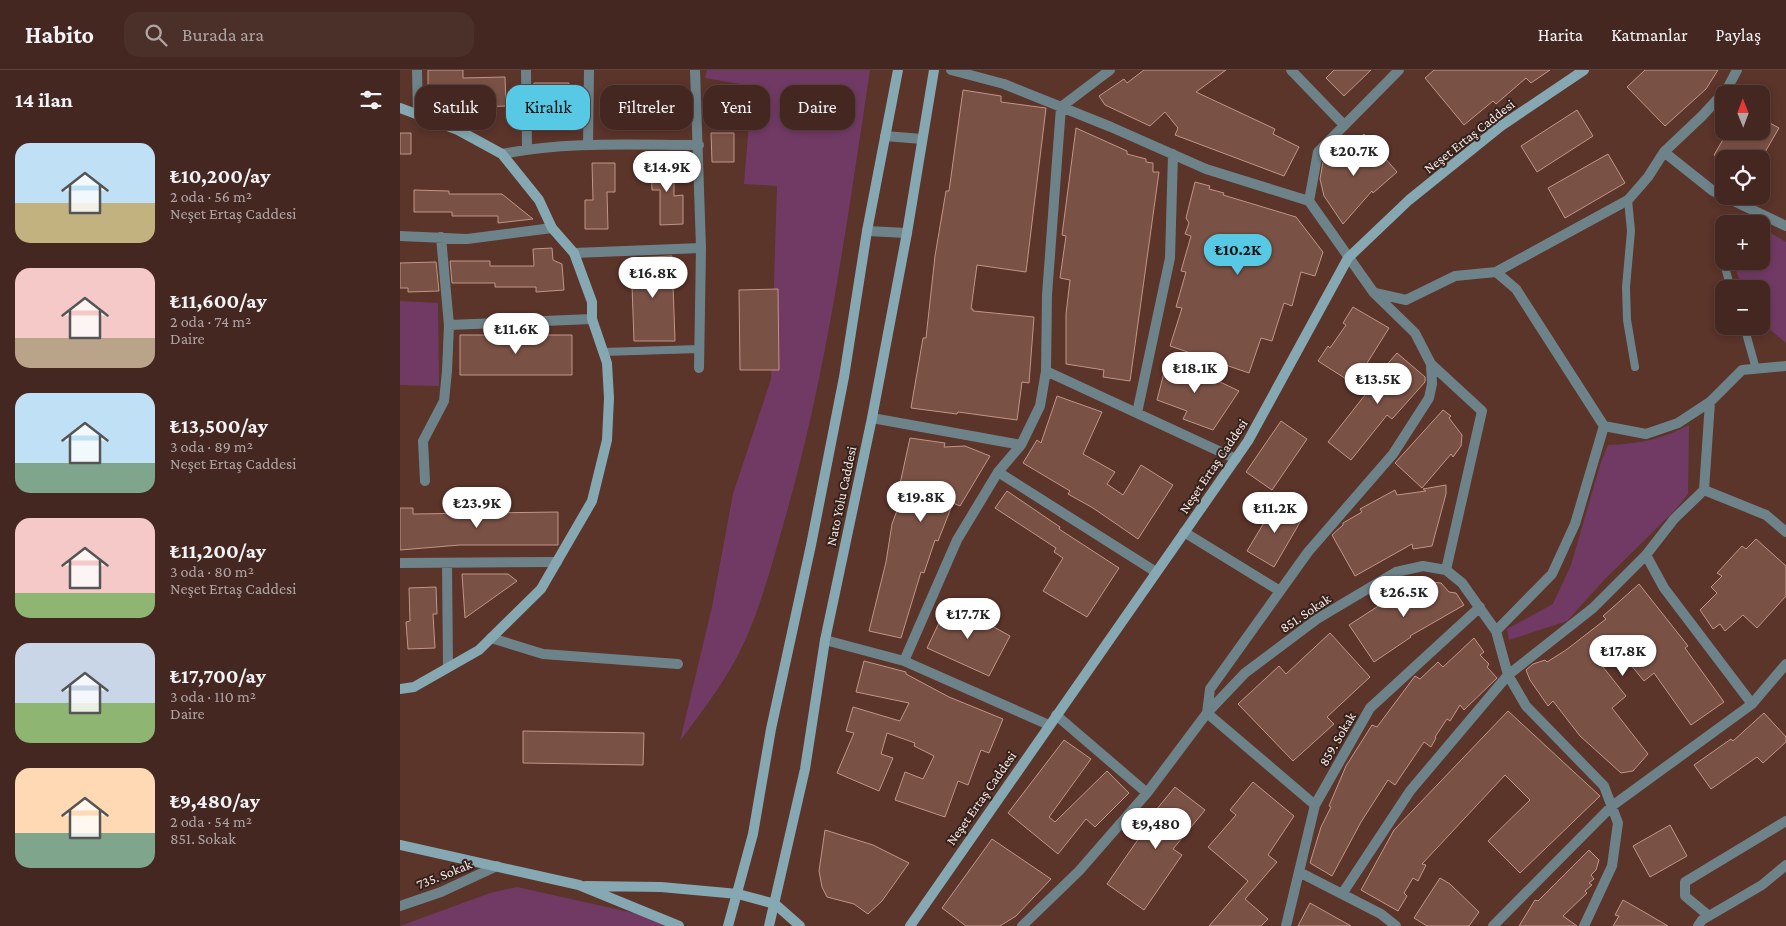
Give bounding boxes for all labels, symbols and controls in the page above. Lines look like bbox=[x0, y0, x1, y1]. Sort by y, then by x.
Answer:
search box bbox=[124, 12, 474, 57]
text: Habito bbox=[25, 21, 94, 48]
icon: search bbox=[142, 21, 170, 49]
text: Burada ara bbox=[182, 24, 264, 45]
text: Harita bbox=[1538, 25, 1583, 45]
text: Katmanlar bbox=[1611, 25, 1688, 45]
text: Paylaş bbox=[1716, 25, 1761, 45]
chip: Satılık bbox=[415, 85, 496, 130]
chip: Kiralık bbox=[506, 85, 590, 130]
chip: Filtreler bbox=[600, 85, 693, 130]
chip: Yeni bbox=[703, 85, 770, 130]
chip: Daire bbox=[780, 85, 855, 130]
north arrow bbox=[1715, 85, 1770, 140]
map controls bbox=[1715, 85, 1770, 335]
icon: filters bbox=[357, 86, 385, 114]
text: 14 ilan bbox=[15, 88, 73, 112]
street label: Neşet Ertaş Caddesi bbox=[1420, 95, 1518, 176]
pin: ₺20.7K bbox=[1313, 134, 1395, 177]
text: ₺20.7K bbox=[1330, 142, 1378, 159]
pin: ₺14.9K bbox=[626, 150, 708, 193]
button: locate bbox=[1715, 150, 1770, 205]
text: ₺14.9K bbox=[644, 158, 690, 175]
icon: home bbox=[55, 163, 115, 223]
text: ₺10,200/ay bbox=[170, 164, 270, 188]
text: 2 oda · 56 m² bbox=[170, 188, 252, 205]
text: Neşet Ertaş Caddesi bbox=[170, 205, 296, 222]
button: + bbox=[1715, 215, 1770, 270]
pin: ₺10.2K bbox=[1197, 234, 1279, 276]
text: ₺10.2K bbox=[1215, 241, 1261, 258]
pin: ₺16.8K bbox=[612, 256, 694, 299]
text: ₺16.8K bbox=[630, 264, 676, 281]
button: − bbox=[1715, 280, 1770, 335]
icon: home bbox=[55, 288, 115, 348]
text: ₺11,600/ay bbox=[170, 289, 267, 313]
pin: ₺11.6K bbox=[475, 312, 557, 355]
text: 2 oda · 74 m² bbox=[170, 313, 251, 330]
text: ₺11.6K bbox=[494, 320, 538, 337]
text: Daire bbox=[170, 330, 205, 347]
pin: ₺18.1K bbox=[1154, 352, 1236, 394]
text: ₺18.1K bbox=[1173, 359, 1217, 376]
pin: ₺13.5K bbox=[1337, 362, 1419, 405]
text: ₺13.5K bbox=[1356, 370, 1400, 387]
icon: home bbox=[55, 413, 115, 473]
text: ₺13,500/ay bbox=[170, 414, 268, 438]
street label: Neşet Ertaş Caddesi bbox=[1175, 415, 1251, 516]
text: 3 oda · 89 m² bbox=[170, 438, 253, 455]
street label: Nato Yolu Caddesi bbox=[823, 444, 859, 547]
text: Neşet Ertaş Caddesi bbox=[170, 455, 296, 472]
pin: ₺19.8K bbox=[880, 480, 962, 523]
pin: ₺23.9K bbox=[436, 486, 518, 529]
text: ₺19.8K bbox=[898, 488, 944, 505]
pin: ₺11.2K bbox=[1234, 492, 1316, 534]
text: ₺23.9K bbox=[453, 494, 501, 511]
text: ₺11.2K bbox=[1253, 499, 1297, 516]
icon: home bbox=[55, 538, 115, 598]
text: ₺11,200/ay bbox=[170, 539, 266, 563]
text: 3 oda · 80 m² bbox=[170, 563, 254, 580]
pin: ₺26.5K bbox=[1363, 576, 1445, 618]
text: Neşet Ertaş Caddesi bbox=[170, 580, 296, 597]
text: ₺26.5K bbox=[1380, 583, 1428, 600]
street label: 851. Sokak bbox=[1277, 590, 1334, 636]
pin: ₺17.7K bbox=[927, 598, 1009, 640]
text: ₺17.7K bbox=[946, 605, 990, 622]
pin: ₺17.8K bbox=[1582, 634, 1664, 677]
text: ₺17.8K bbox=[1600, 642, 1646, 659]
icon: home bbox=[55, 663, 115, 723]
text: ₺17,700/ay bbox=[170, 664, 266, 688]
text: 3 oda · 110 m² bbox=[170, 688, 256, 705]
text: Daire bbox=[170, 705, 205, 722]
street label: 859. Sokak bbox=[1315, 709, 1359, 769]
street label: Neşet Ertaş Caddesi bbox=[943, 748, 1019, 848]
icon: home bbox=[55, 788, 115, 848]
text: ₺9,480/ay bbox=[170, 789, 260, 813]
pin: ₺9,480 bbox=[1115, 808, 1197, 850]
text: 2 oda · 54 m² bbox=[170, 813, 252, 830]
text: ₺9,480 bbox=[1132, 815, 1180, 832]
text: 851. Sokak bbox=[170, 830, 236, 847]
street label: 735. Sokak bbox=[414, 856, 474, 892]

